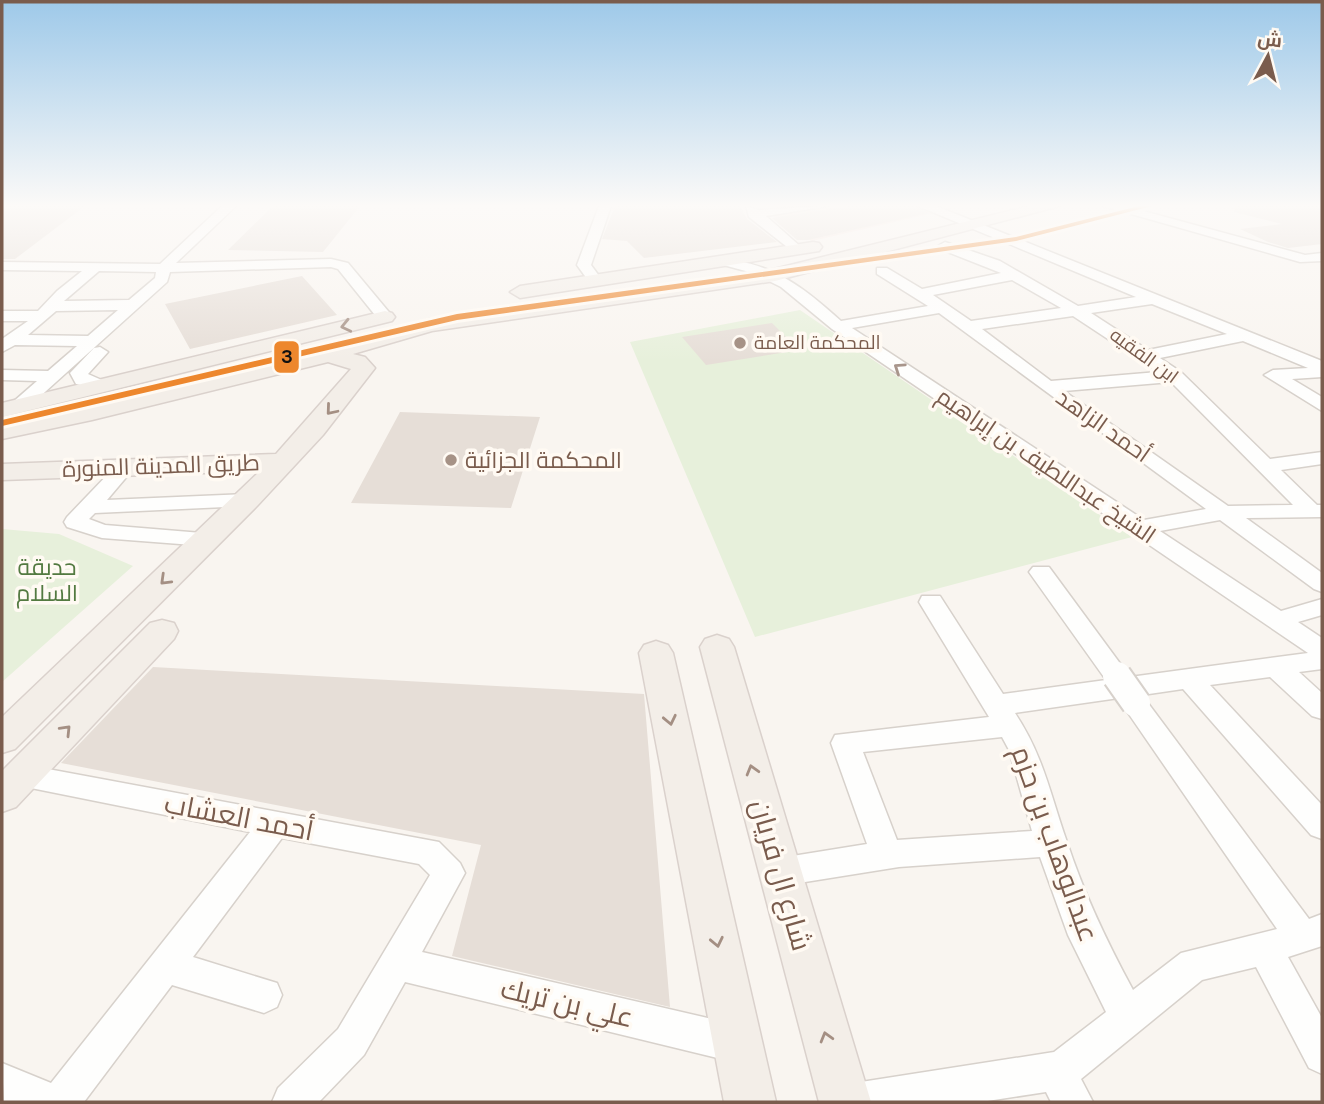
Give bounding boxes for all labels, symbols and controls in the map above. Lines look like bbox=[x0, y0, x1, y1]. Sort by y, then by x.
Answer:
north arrow bbox=[1233, 21, 1303, 91]
text: ش bbox=[1257, 28, 1283, 53]
one-way arrow bbox=[340, 318, 352, 333]
street label: ابن الفقيه bbox=[1106, 324, 1182, 388]
place label: المحكمة العامة bbox=[754, 332, 881, 354]
marker: المحكمة العامة bbox=[732, 335, 748, 351]
line badge: 3 bbox=[273, 340, 300, 374]
text: 3 bbox=[281, 346, 293, 368]
one-way arrow bbox=[894, 364, 907, 376]
street label: أحمد الزاهد bbox=[1051, 382, 1156, 468]
street label: الشيخ عبداللطيف بن إبراهيم bbox=[930, 383, 1161, 551]
one-way arrow bbox=[327, 402, 339, 415]
place label: المحكمة الجزائية bbox=[465, 447, 622, 474]
street label: طريق المدينة المنورة bbox=[62, 449, 260, 483]
marker: المحكمة الجزائية bbox=[443, 452, 459, 468]
park label: حديقة السلام bbox=[16, 554, 78, 609]
one-way arrow bbox=[160, 572, 173, 585]
one-way arrow bbox=[662, 714, 677, 726]
one-way arrow bbox=[58, 725, 71, 738]
street label: عبدالوهاب بن حزم bbox=[1001, 742, 1106, 947]
one-way arrow bbox=[745, 765, 760, 777]
street label: أحمد العشاب bbox=[162, 785, 317, 848]
street label: شارع ال فريان bbox=[742, 796, 818, 955]
one-way arrow bbox=[708, 936, 723, 948]
street label: علي بن تريك bbox=[496, 972, 636, 1039]
one-way arrow bbox=[820, 1031, 835, 1043]

